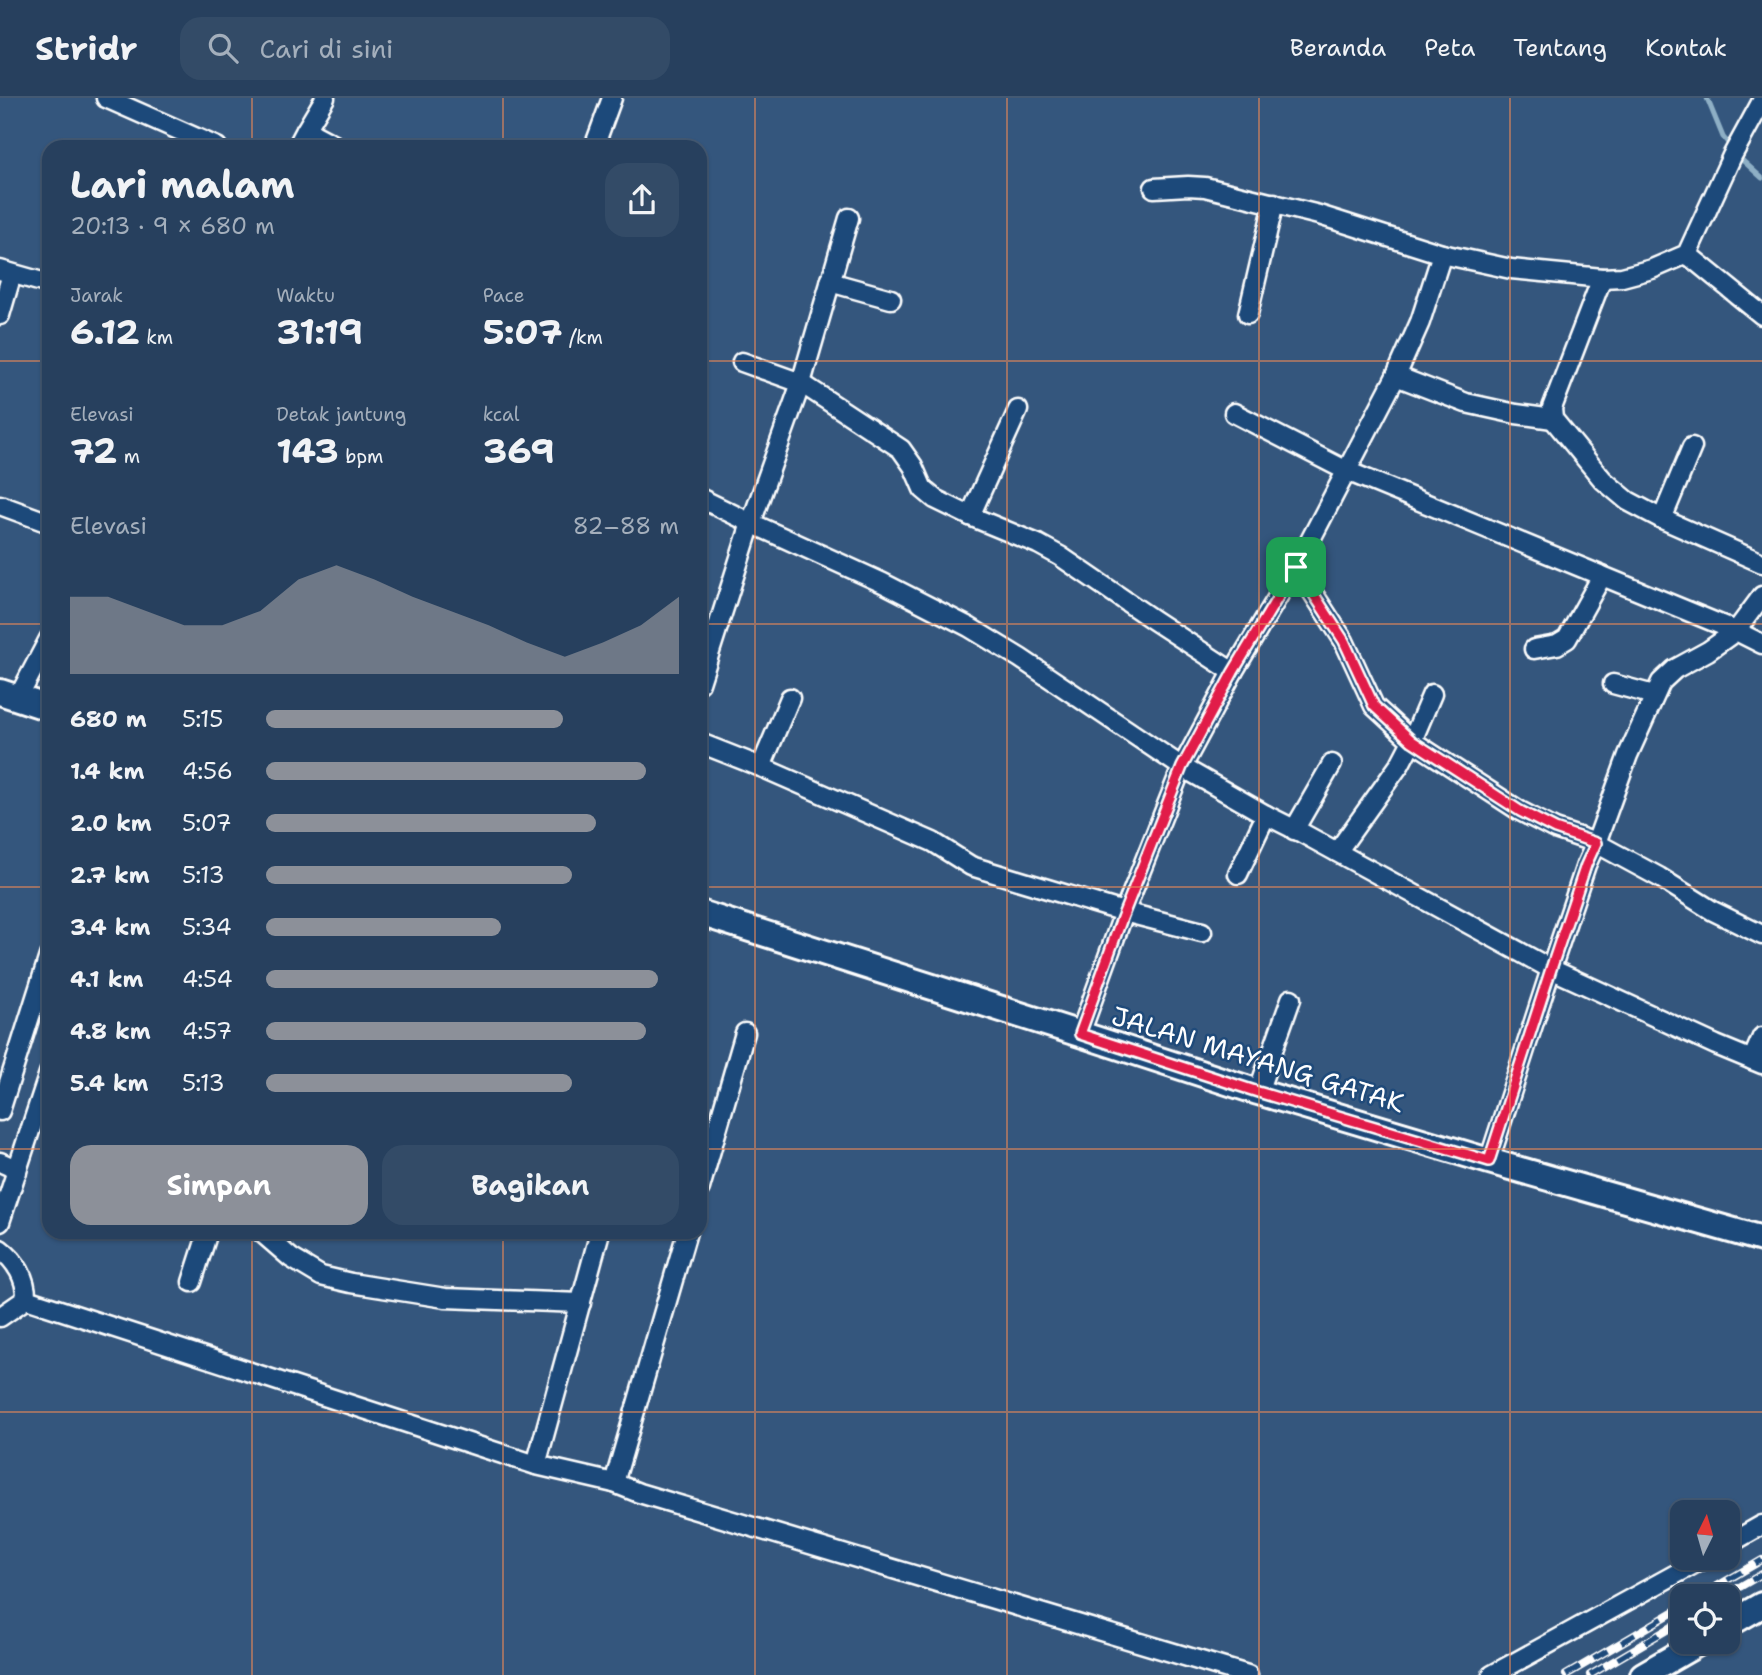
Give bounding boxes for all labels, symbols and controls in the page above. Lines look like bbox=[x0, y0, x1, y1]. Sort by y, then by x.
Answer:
search box bbox=[180, 17, 670, 80]
text: Stridr bbox=[35, 26, 138, 71]
icon: search bbox=[204, 29, 242, 67]
text: Cari di sini bbox=[260, 31, 393, 66]
text: Beranda bbox=[1290, 32, 1386, 64]
text: Peta bbox=[1424, 32, 1475, 64]
text: Tentang bbox=[1513, 32, 1607, 64]
text: Kontak bbox=[1645, 32, 1727, 64]
text: Lari malam bbox=[70, 159, 295, 210]
button: share bbox=[605, 163, 679, 237]
text: 20:13 · 9 × 680 m bbox=[70, 211, 275, 241]
text: Jarak bbox=[70, 283, 123, 308]
text: Waktu bbox=[276, 283, 335, 308]
text: Pace bbox=[483, 283, 524, 308]
text: 6.12 bbox=[70, 308, 140, 355]
text: 31:19 bbox=[276, 308, 363, 355]
text: 5:07 bbox=[483, 308, 562, 355]
text: km bbox=[140, 325, 173, 350]
text: /km bbox=[562, 325, 603, 350]
text: Elevasi bbox=[70, 402, 134, 427]
text: Detak jantung bbox=[276, 402, 406, 427]
text: kcal bbox=[483, 402, 520, 427]
text: 72 bbox=[70, 427, 117, 474]
text: 143 bbox=[276, 427, 339, 474]
text: 369 bbox=[483, 427, 555, 474]
text: m bbox=[117, 444, 140, 469]
text: bpm bbox=[339, 444, 383, 469]
text: Elevasi bbox=[70, 511, 147, 541]
text: 82–88 m bbox=[573, 511, 679, 541]
pin bbox=[1266, 537, 1326, 597]
icon: arrive bbox=[1277, 548, 1315, 586]
text: 680 m bbox=[70, 704, 147, 734]
text: 5:15 bbox=[182, 704, 223, 734]
text: 1.4 km bbox=[70, 756, 144, 786]
text: 4:56 bbox=[182, 756, 233, 786]
text: 2.0 km bbox=[70, 808, 152, 838]
text: 5:07 bbox=[182, 808, 232, 838]
text: 2.7 km bbox=[70, 860, 150, 890]
text: 5:13 bbox=[182, 860, 225, 890]
text: 3.4 km bbox=[70, 912, 150, 942]
text: 5:34 bbox=[182, 912, 232, 942]
text: 4.1 km bbox=[70, 964, 143, 994]
text: 4:54 bbox=[182, 964, 233, 994]
street label: JALAN MAYANG GATAK bbox=[1107, 998, 1409, 1120]
text: 4.8 km bbox=[70, 1016, 151, 1046]
text: 4:57 bbox=[182, 1016, 232, 1046]
text: 5.4 km bbox=[70, 1068, 148, 1098]
text: 5:13 bbox=[182, 1068, 225, 1098]
button: Simpan bbox=[70, 1145, 368, 1225]
button: Bagikan bbox=[382, 1145, 679, 1225]
north arrow bbox=[1670, 1500, 1740, 1570]
map controls bbox=[1670, 1500, 1740, 1654]
button: locate bbox=[1670, 1584, 1740, 1654]

